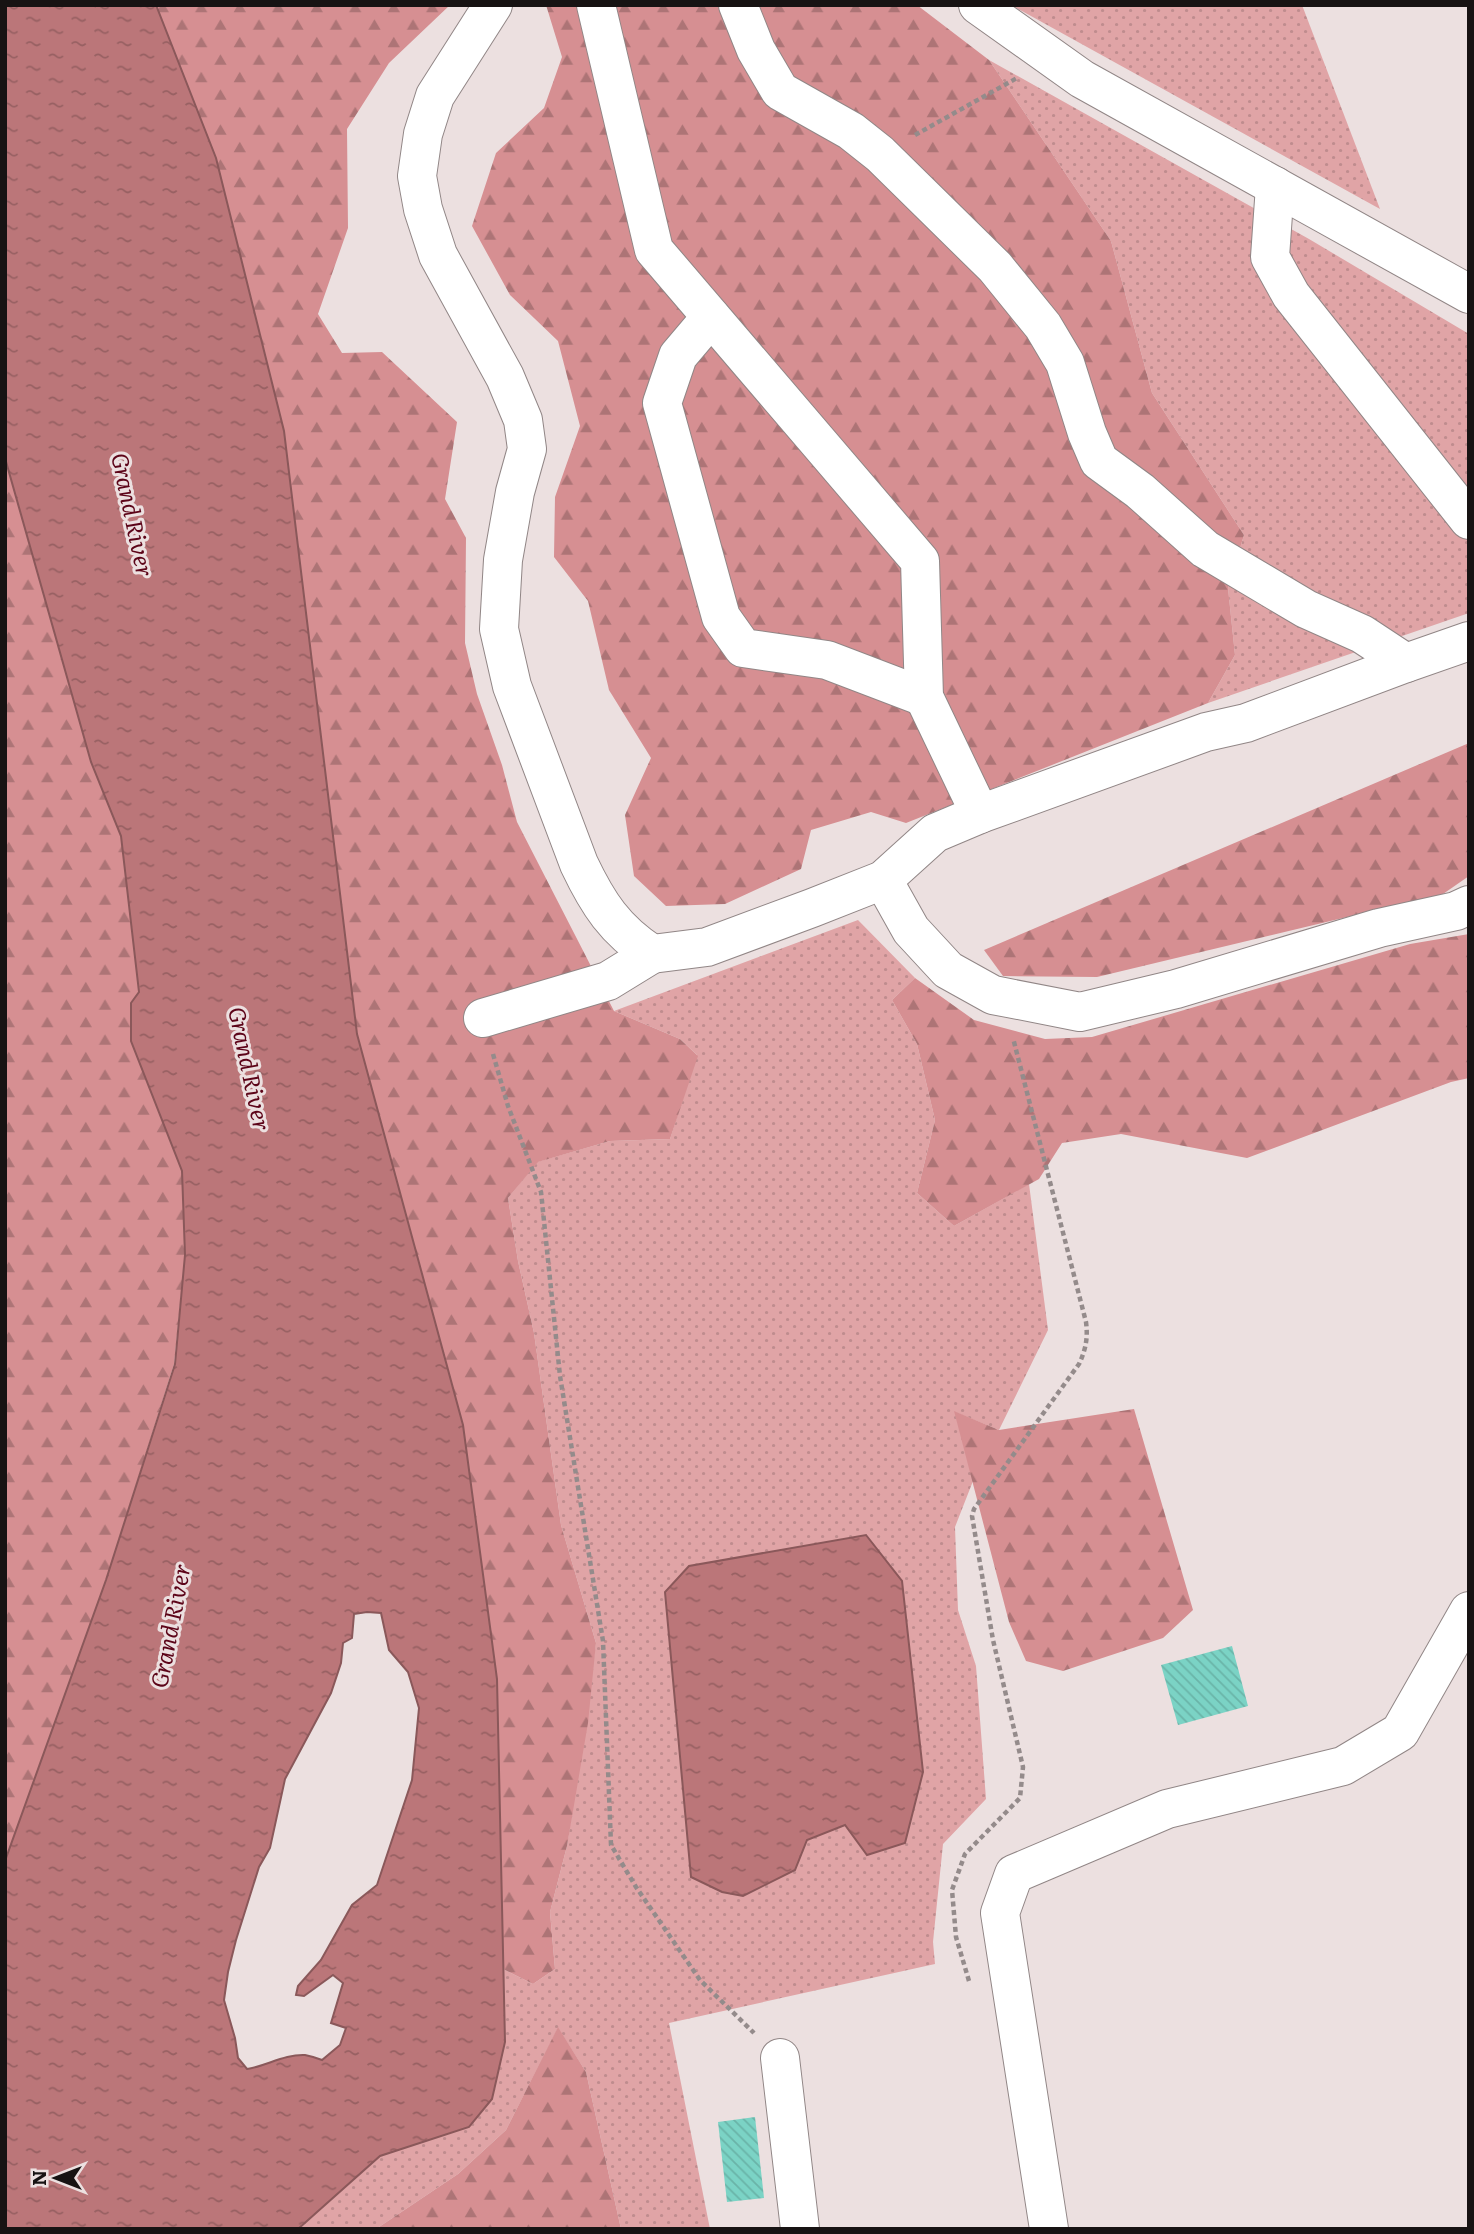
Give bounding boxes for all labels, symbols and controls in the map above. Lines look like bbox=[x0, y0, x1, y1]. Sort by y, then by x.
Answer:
water label: Grand River bbox=[104, 449, 164, 580]
water label: Grand River bbox=[221, 1003, 281, 1134]
water label: Grand River bbox=[140, 1561, 198, 1691]
north arrow bbox=[21, 2143, 91, 2213]
text: N bbox=[24, 2170, 52, 2186]

